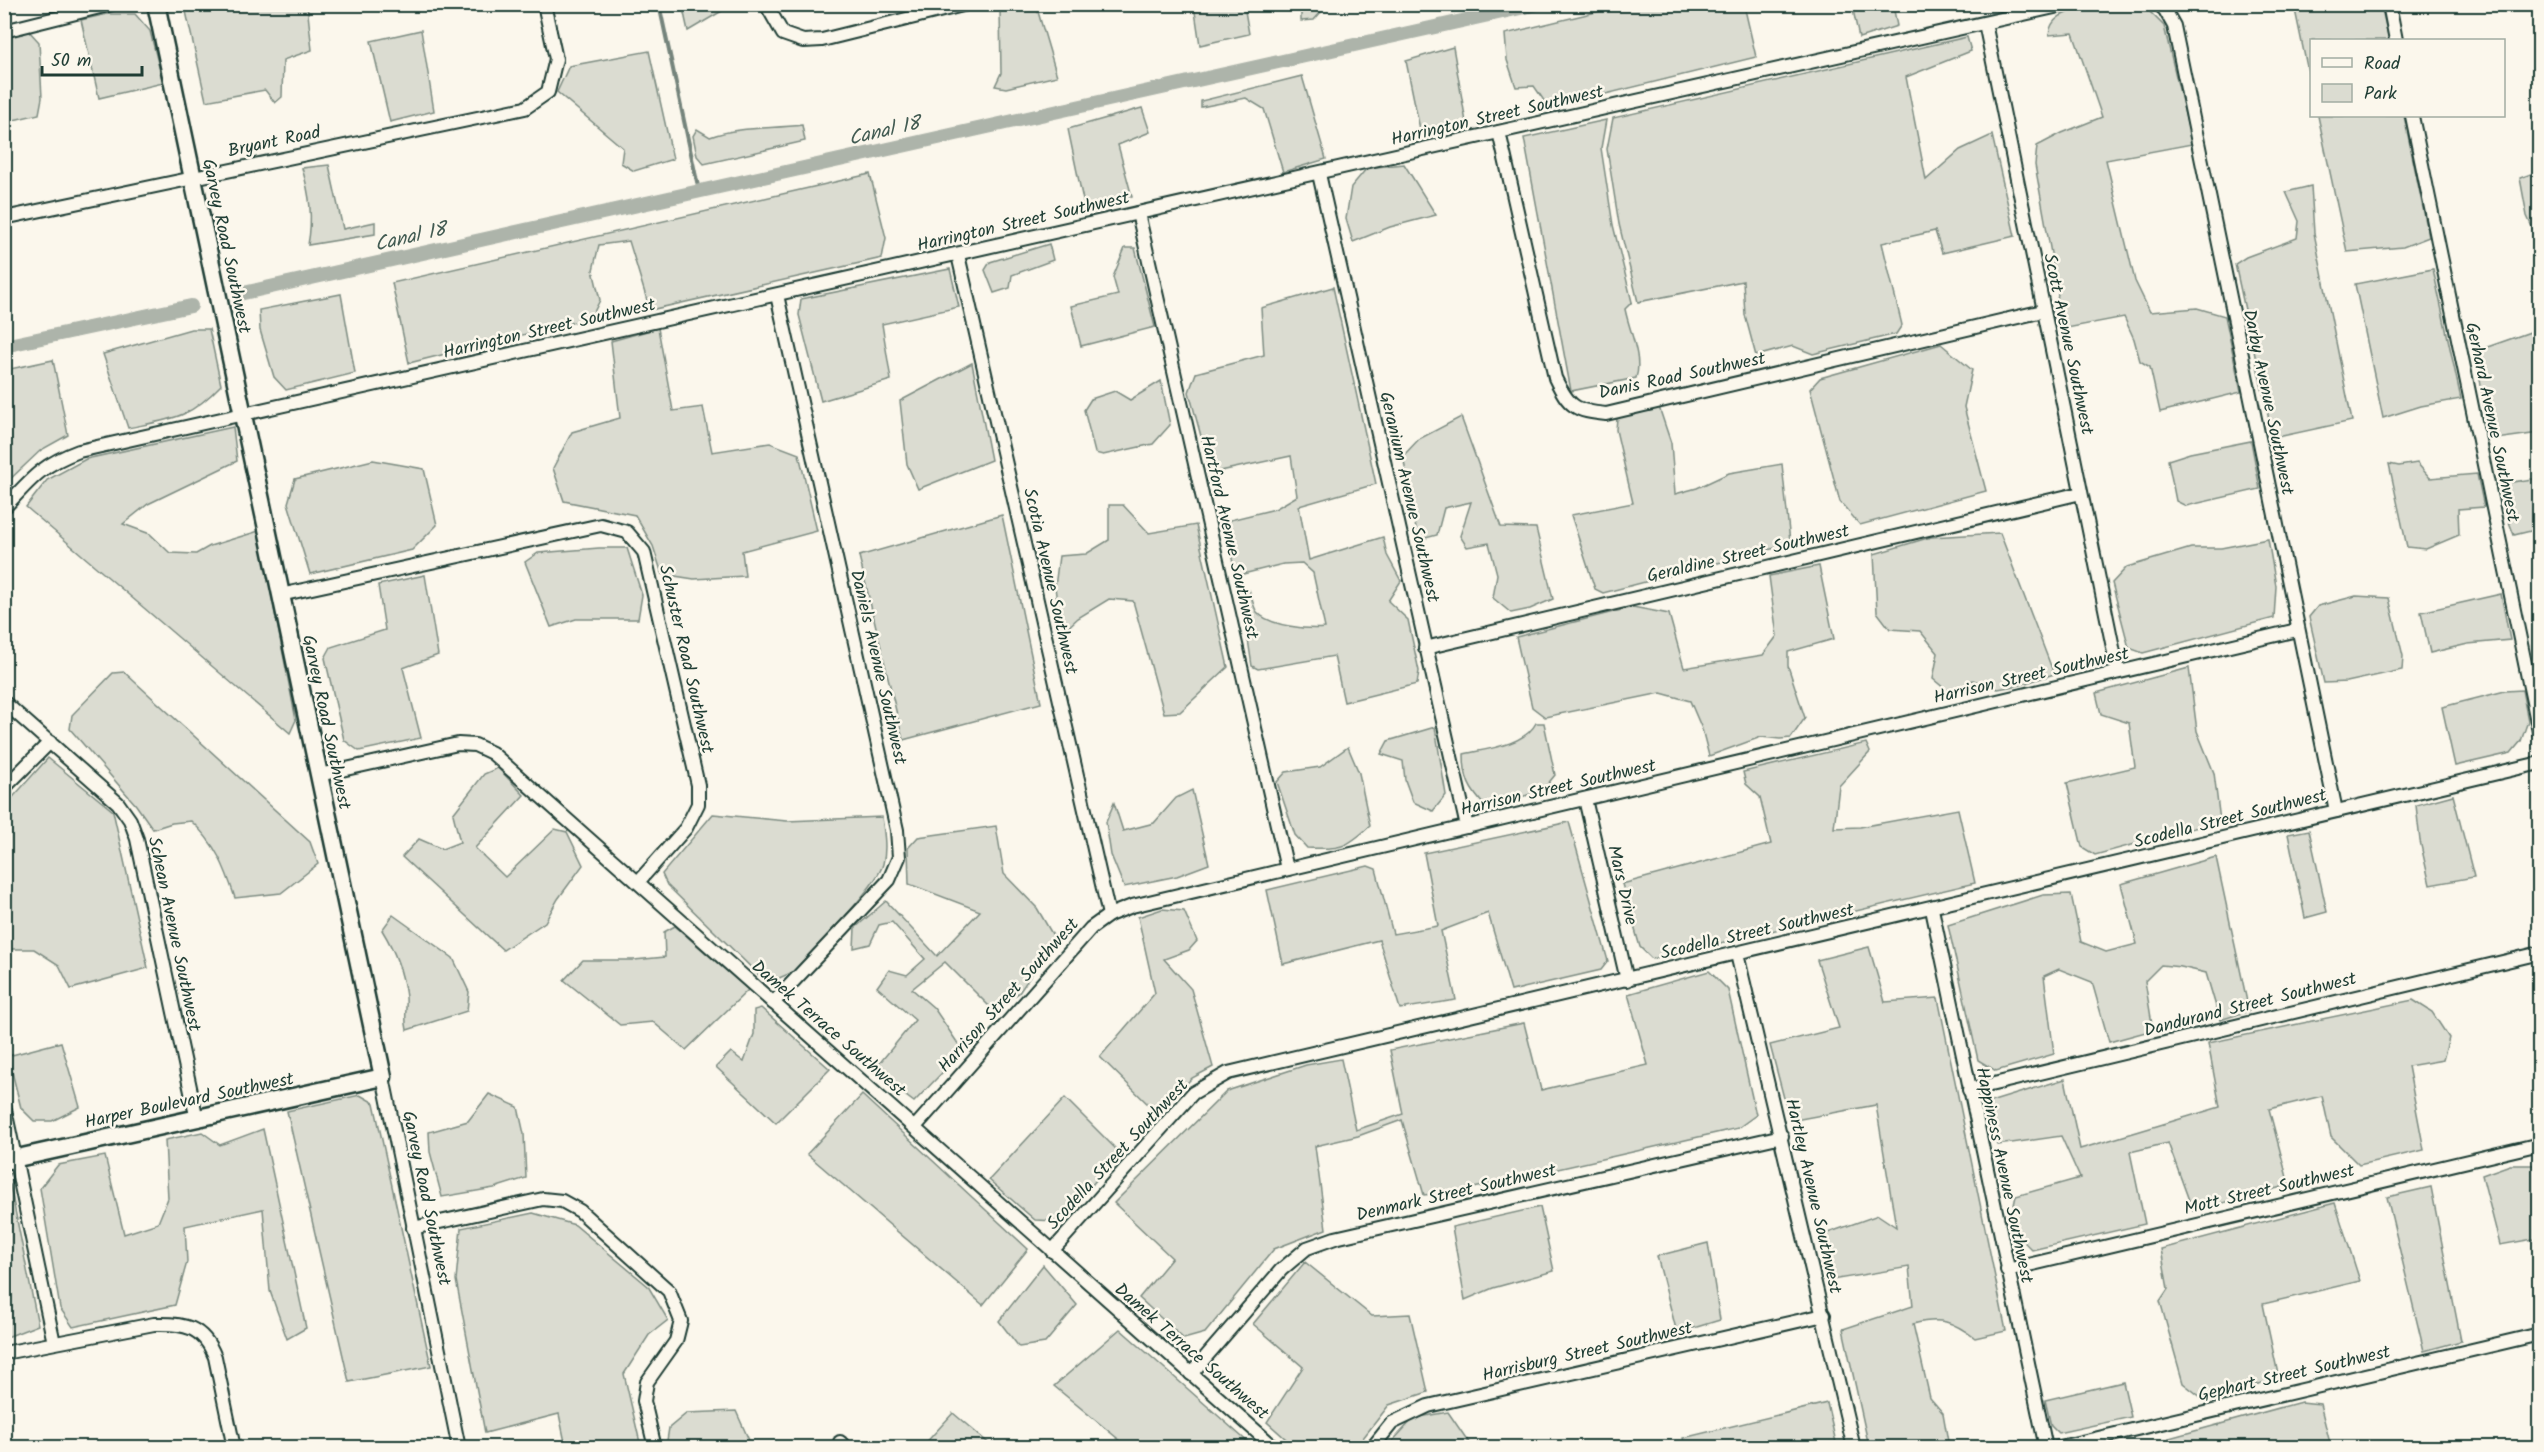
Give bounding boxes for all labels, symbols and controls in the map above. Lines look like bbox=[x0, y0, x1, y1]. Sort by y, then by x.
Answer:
scale bar bbox=[42, 39, 142, 77]
legend bbox=[2310, 39, 2505, 117]
text: 50 m bbox=[51, 47, 91, 76]
text: Road bbox=[2364, 50, 2401, 79]
street label: Harrington Street Southwest bbox=[1388, 78, 1608, 155]
text: Park bbox=[2364, 80, 2397, 109]
water label: Canal 18 bbox=[845, 107, 927, 156]
street label: Bryant Road bbox=[225, 118, 324, 166]
street label: Garvey Road Southwest bbox=[193, 156, 258, 337]
street label: Harrington Street Southwest bbox=[914, 184, 1134, 261]
water label: Canal 18 bbox=[371, 213, 453, 262]
street label: Scott Avenue Southwest bbox=[2034, 251, 2101, 439]
street label: Harrington Street Southwest bbox=[440, 291, 660, 368]
street label: Darby Avenue Southwest bbox=[2234, 307, 2302, 499]
street label: Gerhard Avenue Southwest bbox=[2456, 320, 2527, 526]
street label: Danis Road Southwest bbox=[1596, 344, 1769, 408]
street label: Geranium Avenue Southwest bbox=[1370, 389, 1447, 607]
street label: Hartford Avenue Southwest bbox=[1191, 432, 1266, 643]
street label: Scotia Avenue Southwest bbox=[1014, 485, 1085, 678]
street label: Geraldine Street Southwest bbox=[1644, 517, 1853, 592]
street label: Schuster Road Southwest bbox=[650, 562, 722, 758]
street label: Daniels Avenue Southwest bbox=[841, 567, 914, 769]
street label: Garvey Road Southwest bbox=[293, 632, 358, 813]
street label: Harrison Street Southwest bbox=[1931, 640, 2133, 713]
street label: Harrison Street Southwest bbox=[1458, 752, 1660, 825]
street label: Scodella Street Southwest bbox=[2131, 781, 2331, 857]
street label: Schean Avenue Southwest bbox=[139, 834, 209, 1035]
street label: Mars Drive bbox=[1598, 843, 1645, 928]
street label: Scodella Street Southwest bbox=[1658, 896, 1858, 969]
street label: Harrison Street Southwest bbox=[931, 911, 1088, 1080]
street label: Damek Terrace Southwest bbox=[744, 953, 913, 1106]
street label: Dandurand Street Southwest bbox=[2141, 965, 2361, 1046]
street label: Harper Boulevard Southwest bbox=[82, 1065, 298, 1138]
street label: Happiness Avenue Southwest bbox=[1966, 1065, 2041, 1287]
street label: Scodella Street Southwest bbox=[1040, 1072, 1197, 1237]
street label: Hartley Avenue Southwest bbox=[1776, 1096, 1849, 1298]
street label: Garvey Road Southwest bbox=[393, 1108, 458, 1289]
street label: Denmark Street Southwest bbox=[1353, 1156, 1560, 1231]
street label: Mott Street Southwest bbox=[2181, 1157, 2358, 1224]
street label: Damek Terrace Southwest bbox=[1107, 1276, 1276, 1429]
street label: Harrisburg Street Southwest bbox=[1479, 1314, 1696, 1391]
street label: Gephart Street Southwest bbox=[2195, 1338, 2394, 1411]

